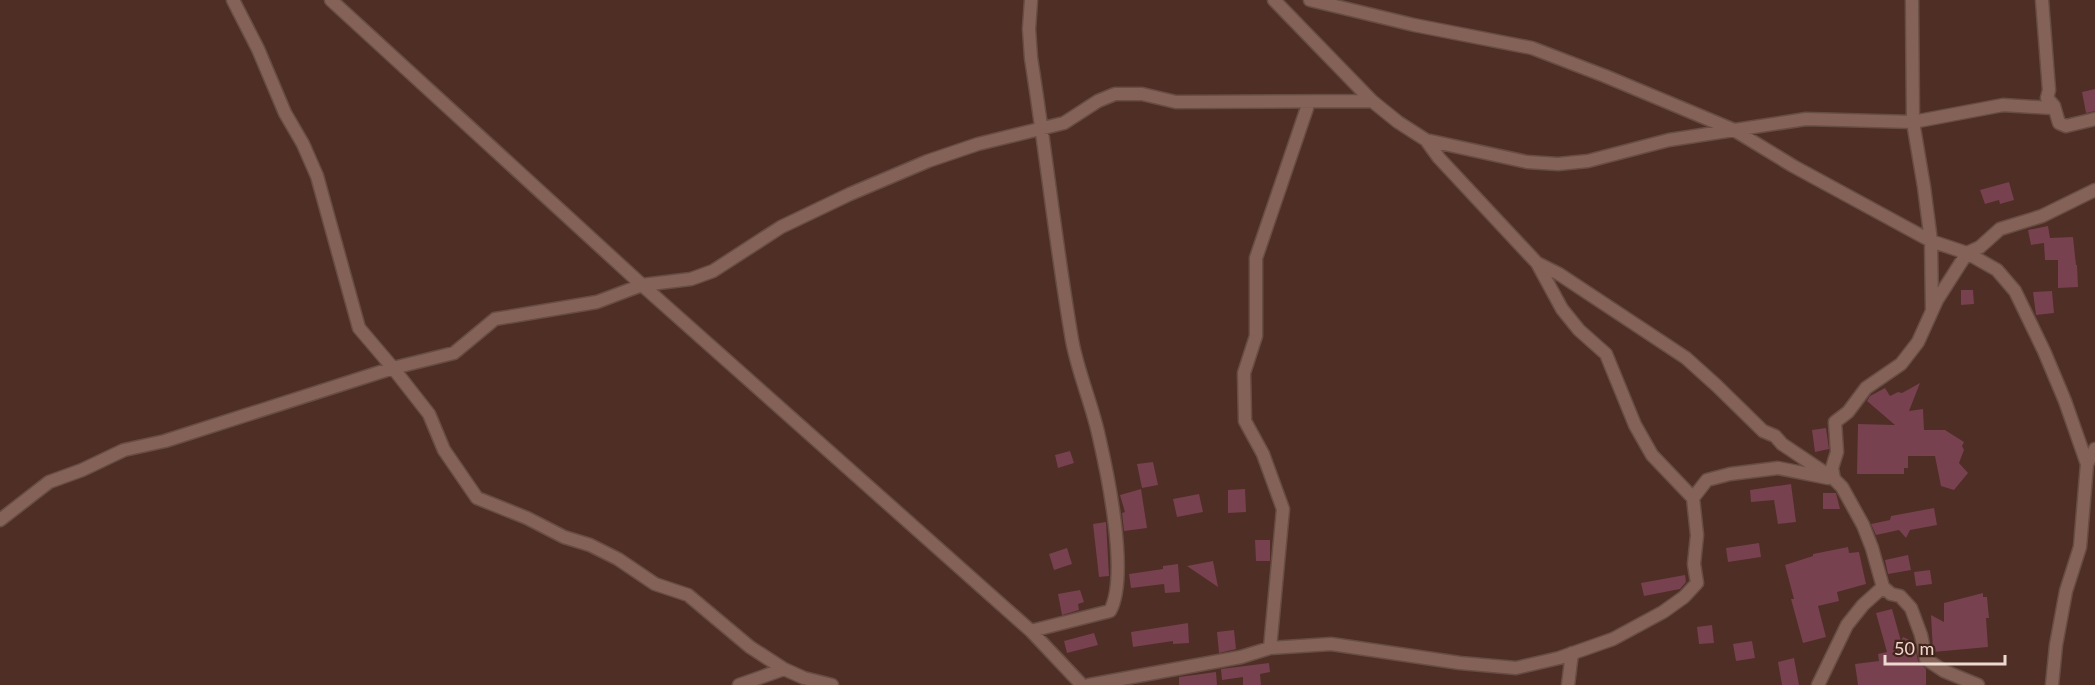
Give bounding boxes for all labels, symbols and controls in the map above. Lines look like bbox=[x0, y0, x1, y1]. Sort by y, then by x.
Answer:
scale bar bbox=[1885, 628, 2005, 666]
text: 50 m bbox=[1894, 637, 1934, 659]

